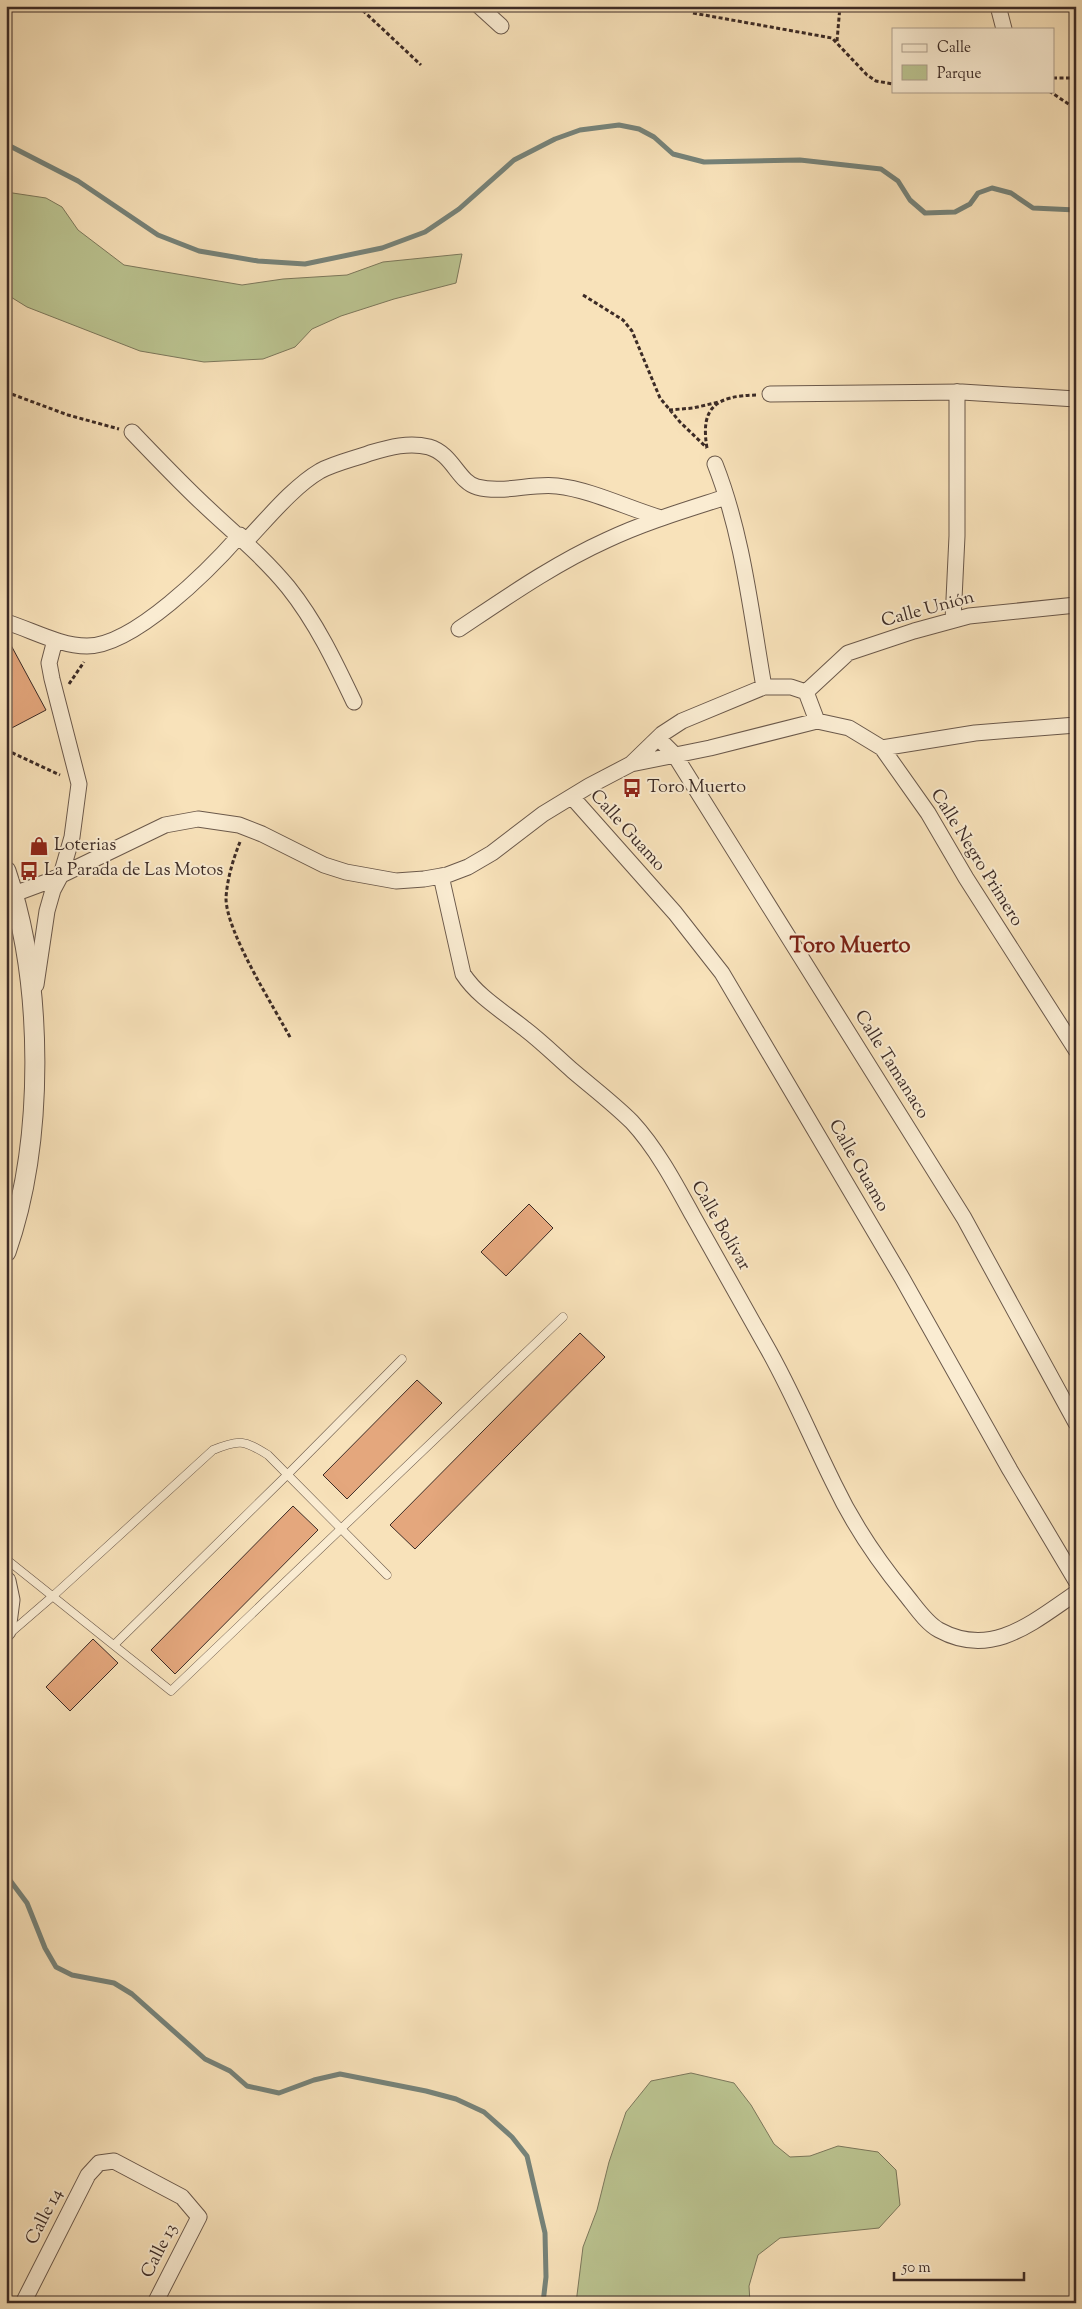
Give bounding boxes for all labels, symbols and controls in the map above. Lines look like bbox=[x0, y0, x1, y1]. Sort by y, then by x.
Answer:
legend bbox=[892, 28, 1054, 92]
text: Calle bbox=[937, 38, 971, 59]
text: Parque bbox=[937, 64, 981, 85]
street label: Calle Unión bbox=[879, 585, 978, 635]
place label: Toro Muerto bbox=[647, 775, 746, 801]
bus stop icon: Toro Muerto bbox=[621, 777, 643, 799]
street label: Calle Guamo bbox=[583, 784, 671, 878]
street label: Calle Negro Primero bbox=[923, 784, 1029, 932]
place label: Loterias bbox=[54, 833, 116, 859]
shop icon: Loterias bbox=[28, 835, 50, 857]
place label: La Parada de Las Motos bbox=[44, 858, 223, 884]
bus stop icon: La Parada de Las Motos bbox=[18, 860, 40, 882]
district label: Toro Muerto bbox=[789, 931, 911, 963]
street label: Calle Tamanaco bbox=[847, 1006, 935, 1125]
street label: Calle Guamo bbox=[821, 1115, 895, 1217]
street label: Calle Bolívar bbox=[684, 1176, 756, 1276]
street label: Calle 14 bbox=[20, 2184, 70, 2250]
street label: Calle 13 bbox=[135, 2219, 185, 2283]
scale bar bbox=[894, 2249, 1024, 2281]
text: 50 m bbox=[901, 2258, 931, 2279]

